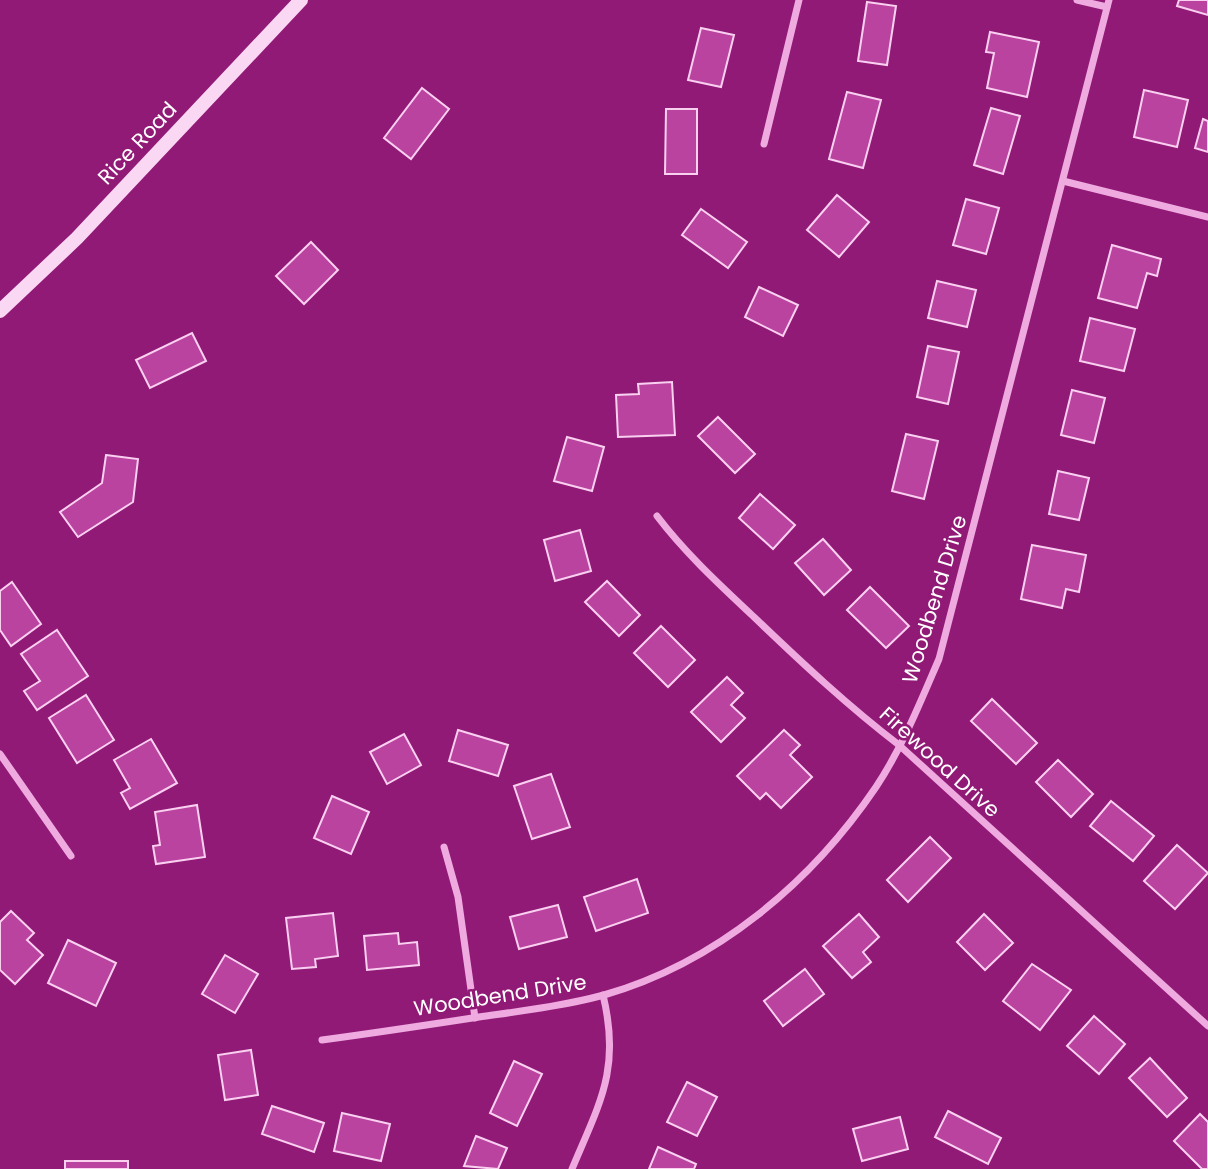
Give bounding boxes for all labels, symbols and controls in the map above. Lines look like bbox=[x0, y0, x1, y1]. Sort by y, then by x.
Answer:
street label: Rice Road bbox=[91, 95, 183, 191]
street label: Woodbend Drive bbox=[895, 511, 973, 687]
street label: Firewood Drive bbox=[873, 700, 1007, 824]
street label: Woodbend Drive bbox=[411, 967, 589, 1023]

